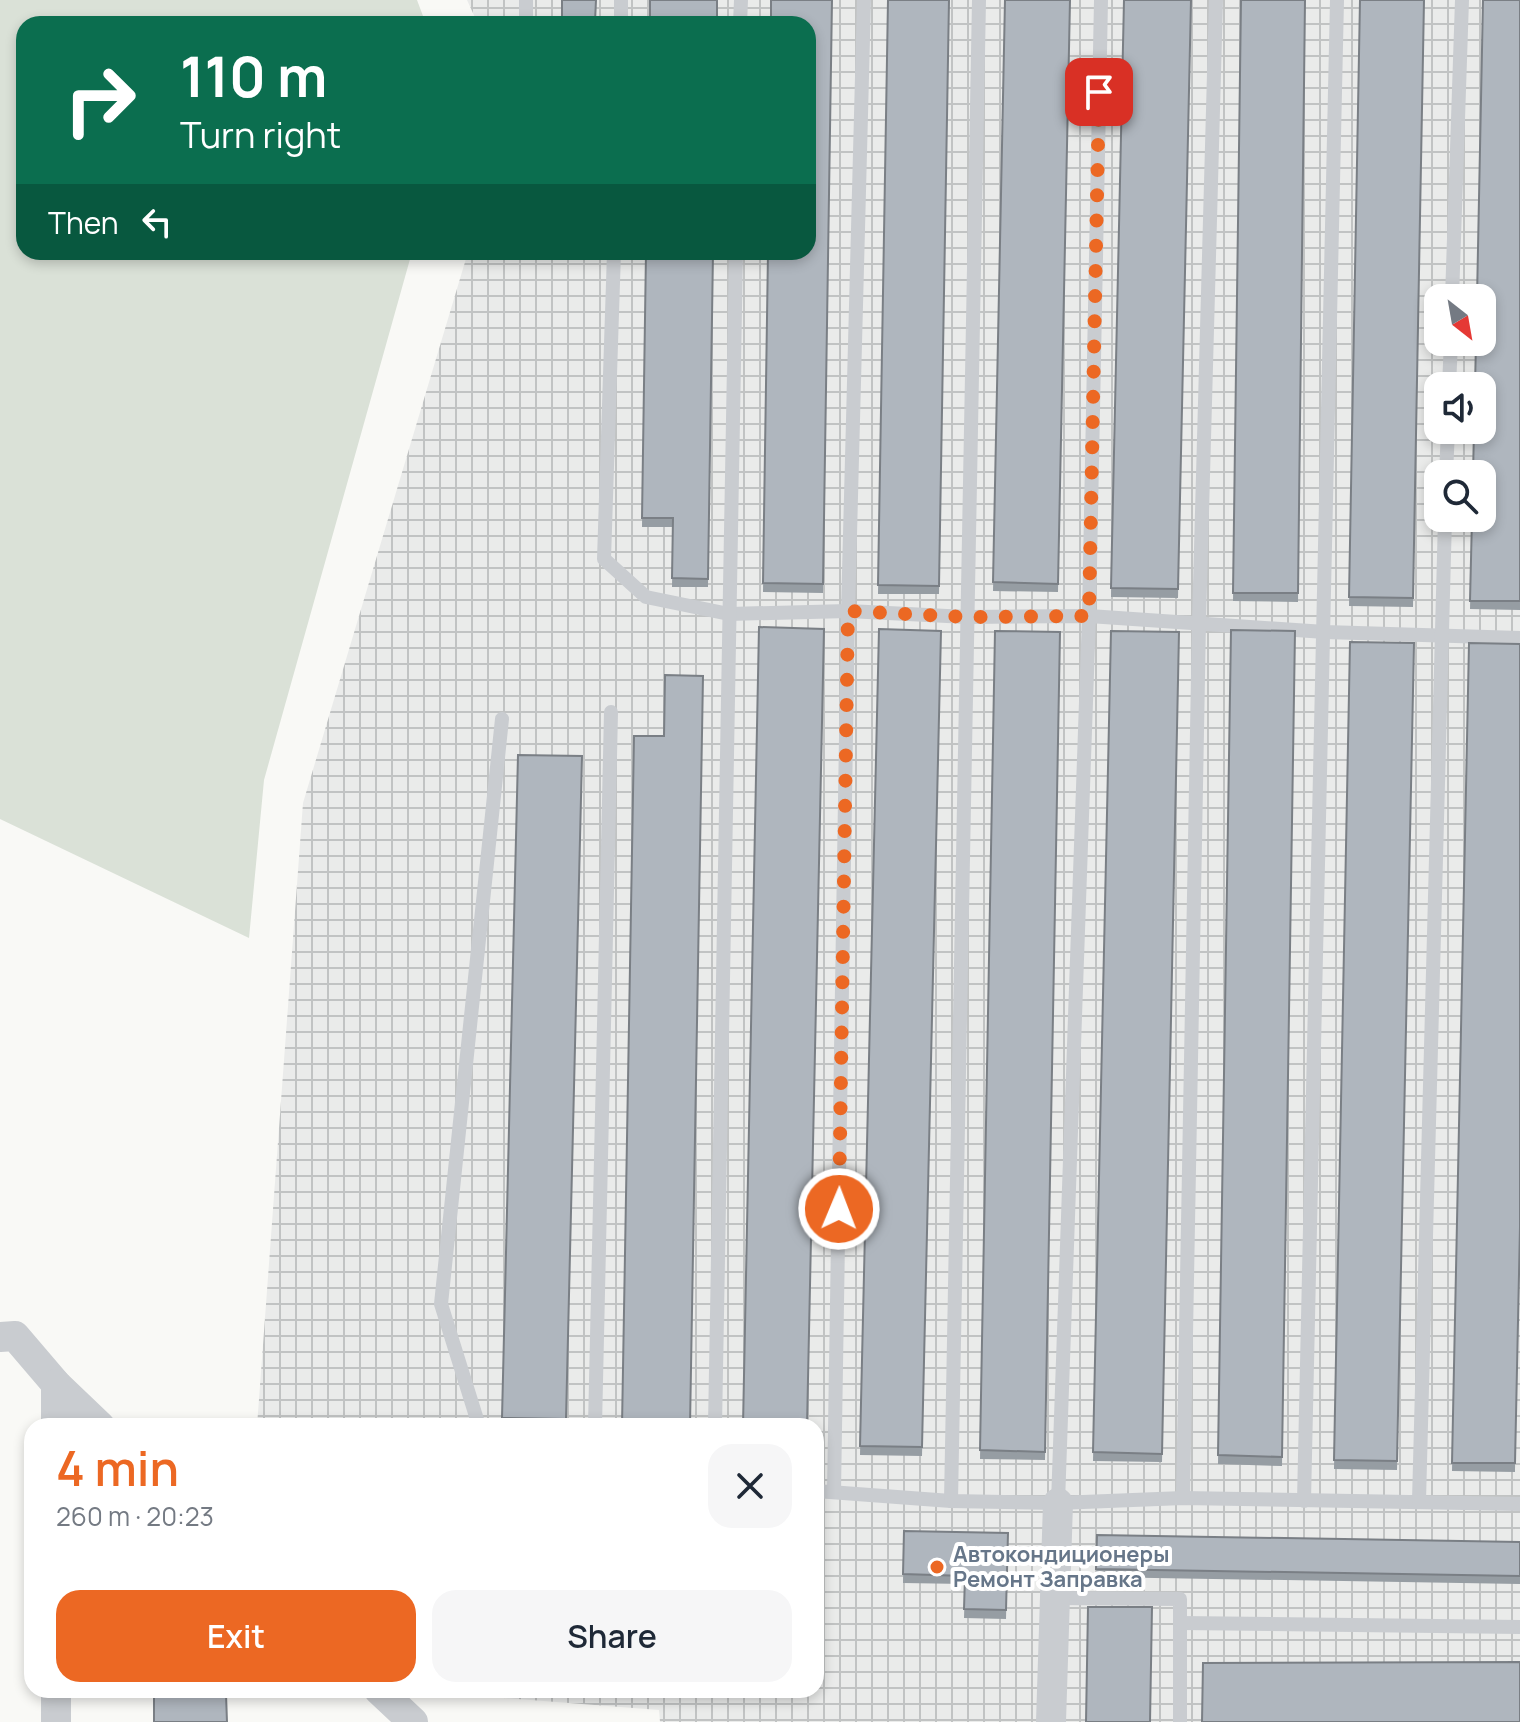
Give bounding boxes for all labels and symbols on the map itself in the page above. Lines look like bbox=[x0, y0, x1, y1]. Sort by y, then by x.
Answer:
pin bbox=[1065, 58, 1133, 126]
north arrow bbox=[1424, 284, 1496, 356]
position arrow bbox=[797, 1167, 881, 1251]
place label: Автокондиционеры Ремонт Заправка bbox=[953, 1539, 1169, 1594]
marker: Автокондиционеры Ремонт Заправка bbox=[928, 1558, 946, 1576]

